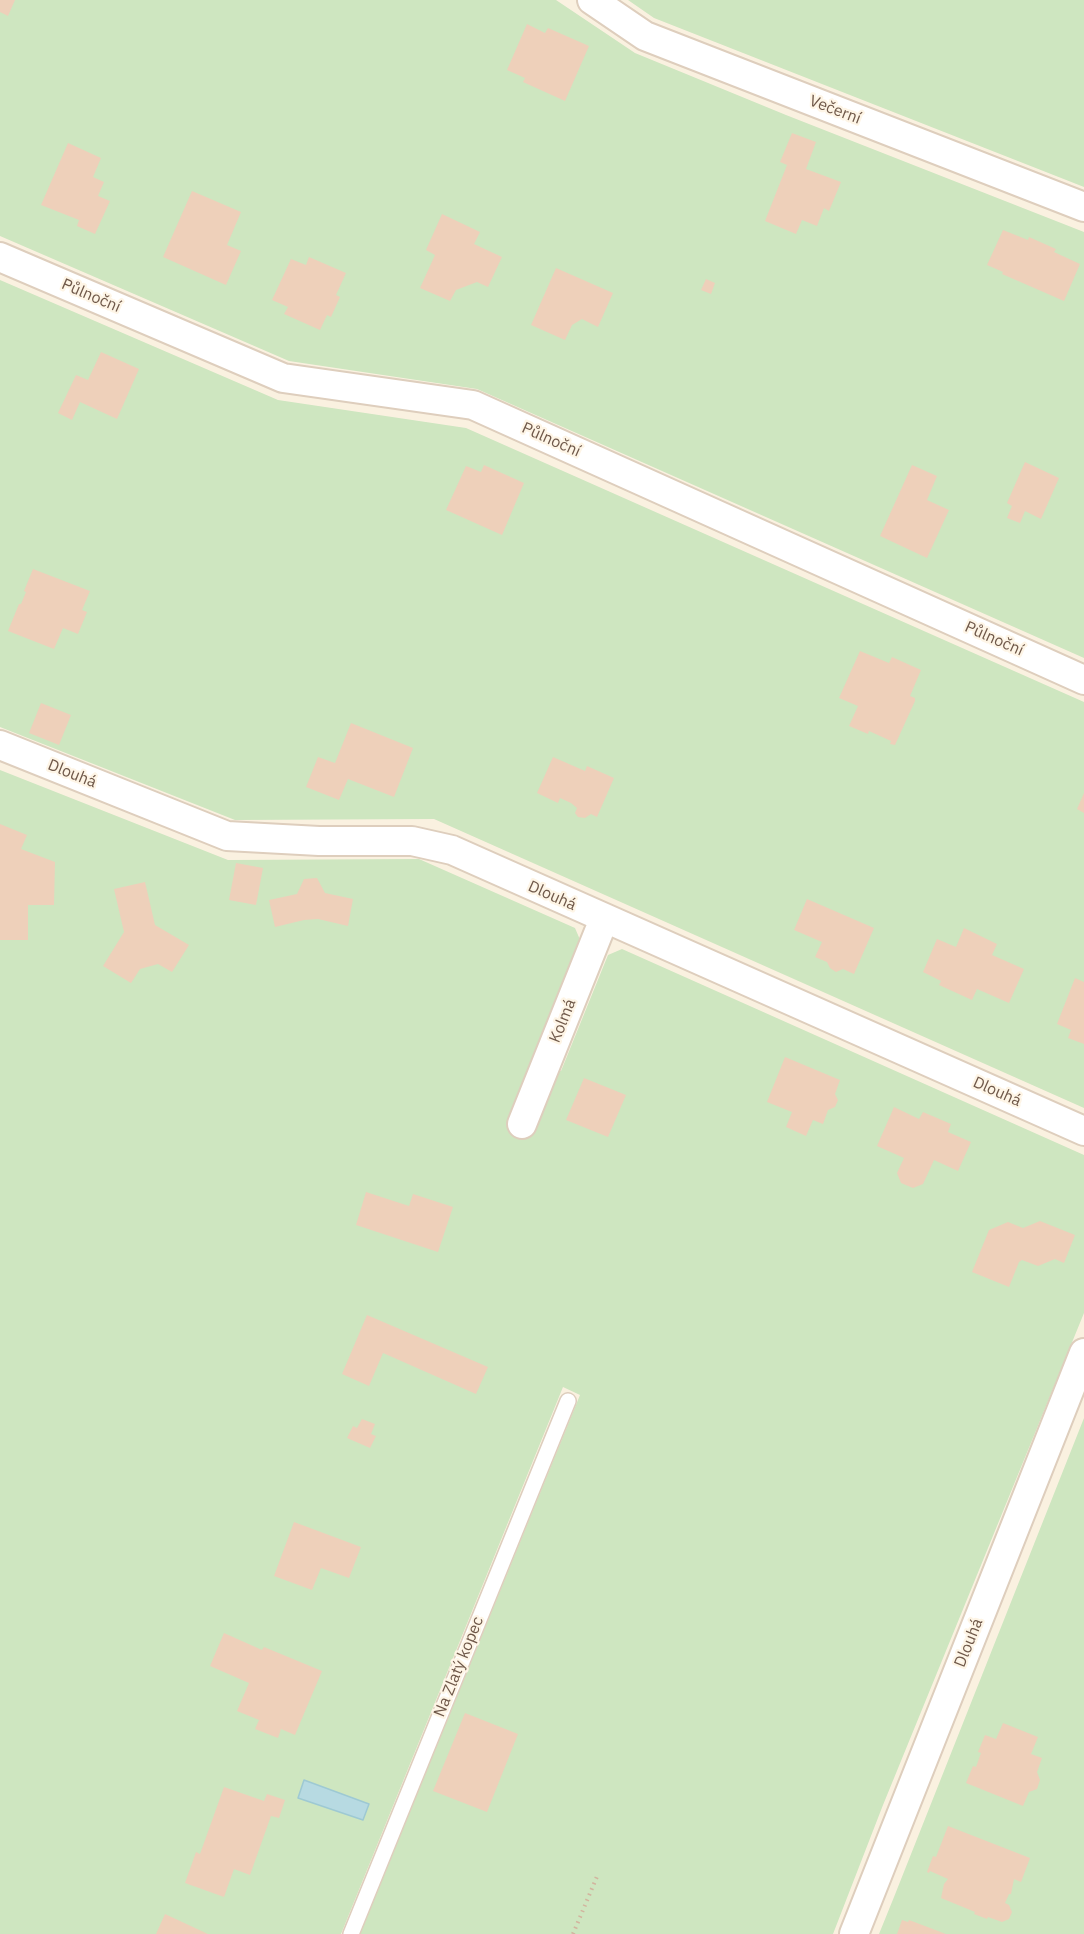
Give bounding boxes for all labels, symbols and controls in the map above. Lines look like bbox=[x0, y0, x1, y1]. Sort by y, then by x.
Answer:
street label: Večerní bbox=[806, 91, 864, 129]
street label: Půlnoční bbox=[59, 275, 123, 317]
street label: Půlnoční bbox=[519, 419, 583, 461]
street label: Půlnoční bbox=[962, 618, 1026, 660]
street label: Dlouhá bbox=[45, 756, 99, 792]
street label: Dlouhá bbox=[525, 877, 579, 915]
street label: Kolmá bbox=[546, 996, 580, 1046]
street label: Dlouhá bbox=[970, 1073, 1024, 1111]
street label: Na Zlatý kopec bbox=[430, 1614, 488, 1720]
street label: Dlouhá bbox=[951, 1616, 987, 1670]

